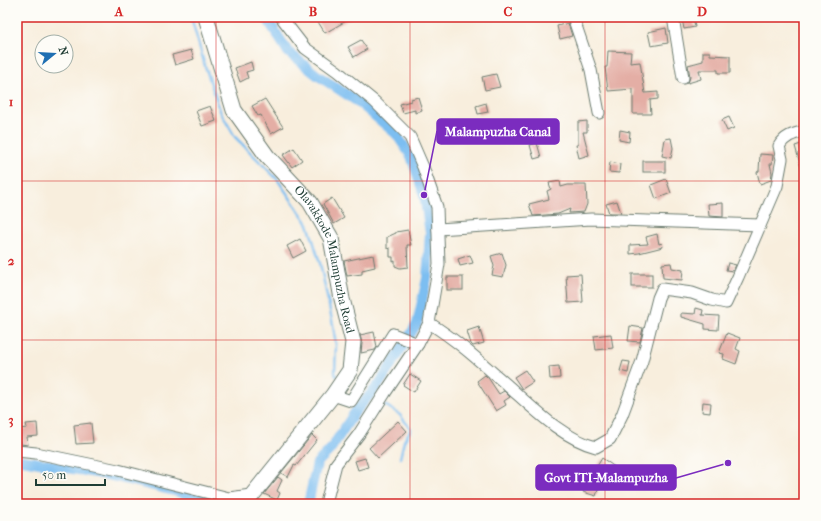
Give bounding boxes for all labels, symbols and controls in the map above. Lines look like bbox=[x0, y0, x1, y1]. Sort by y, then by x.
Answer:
text: A bbox=[114, 4, 124, 19]
text: B bbox=[309, 4, 318, 19]
text: C bbox=[504, 4, 513, 19]
text: D bbox=[697, 4, 707, 19]
north arrow bbox=[34, 34, 74, 74]
text: N bbox=[56, 45, 71, 58]
text: 1 bbox=[9, 94, 14, 109]
callout: Malampuzha Canal bbox=[437, 119, 559, 144]
text: Malampuzha Canal bbox=[444, 124, 552, 140]
street label: Olavakkode Malampuzha Road bbox=[291, 183, 358, 335]
text: 2 bbox=[8, 253, 15, 268]
text: 3 bbox=[8, 412, 14, 428]
scale bar bbox=[36, 461, 105, 487]
callout: Govt ITI-Malampuzha bbox=[536, 465, 676, 490]
text: 50 m bbox=[42, 468, 66, 482]
text: Govt ITI-Malampuzha bbox=[544, 470, 669, 486]

